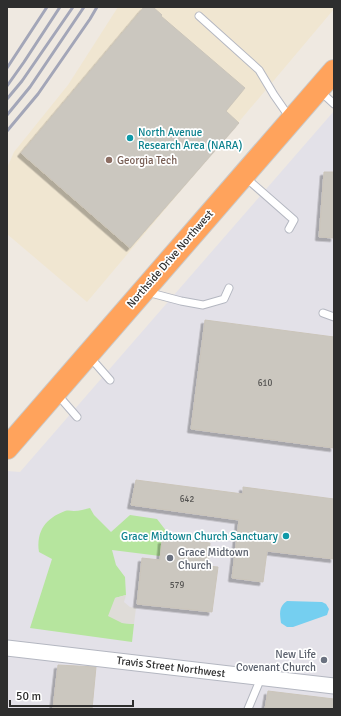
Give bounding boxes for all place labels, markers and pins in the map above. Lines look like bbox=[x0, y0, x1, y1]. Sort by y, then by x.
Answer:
place label: North Avenue Research Area (NARA) bbox=[138, 126, 243, 152]
marker: North Avenue Research Area (NARA) bbox=[125, 133, 135, 143]
place label: Georgia Tech bbox=[117, 154, 177, 167]
marker: Georgia Tech bbox=[104, 155, 114, 165]
place label: Grace Midtown Church Sanctuary bbox=[121, 530, 279, 543]
marker: Grace Midtown Church Sanctuary bbox=[281, 531, 291, 541]
place label: Grace Midtown Church bbox=[178, 546, 249, 572]
marker: Grace Midtown Church bbox=[165, 553, 175, 563]
place label: New Life Covenant Church bbox=[236, 648, 316, 674]
marker: New Life Covenant Church bbox=[319, 655, 329, 665]

